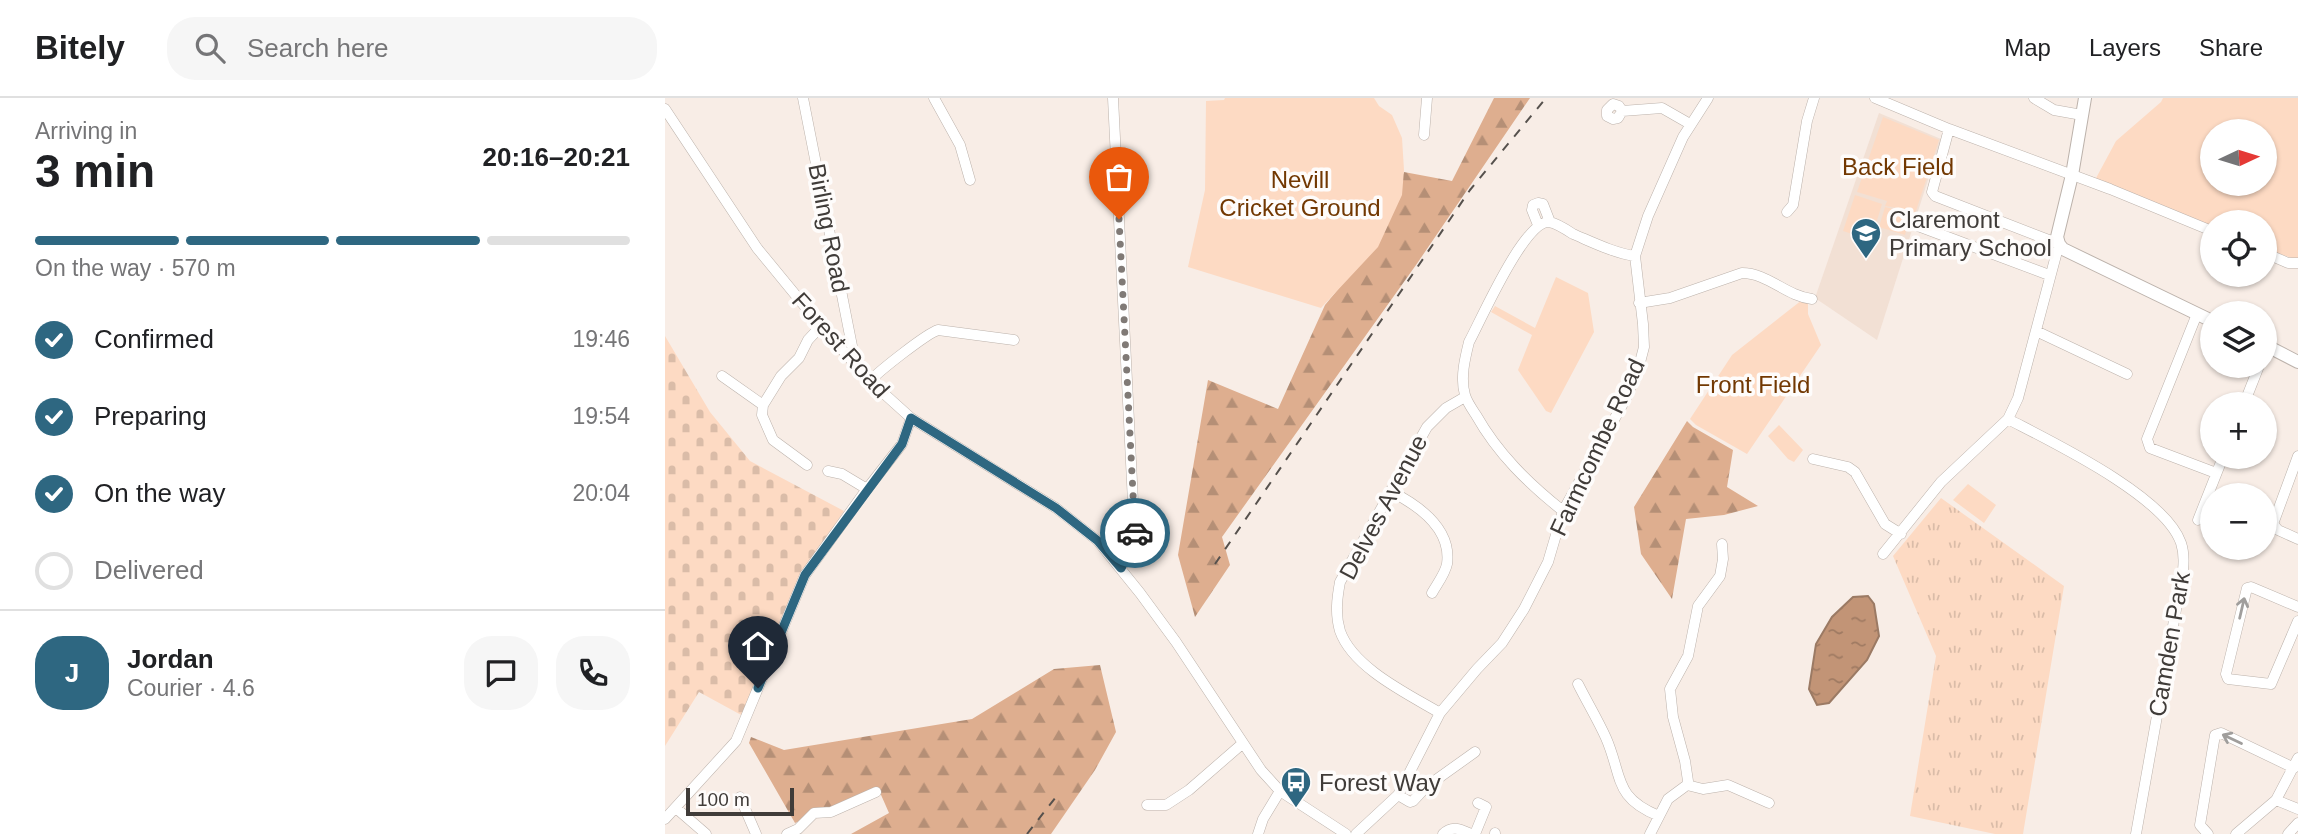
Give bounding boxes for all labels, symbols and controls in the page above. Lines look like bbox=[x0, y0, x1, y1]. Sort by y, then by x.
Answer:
search box bbox=[167, 17, 657, 80]
text: Bitely bbox=[35, 29, 125, 66]
icon: search bbox=[191, 29, 229, 67]
text: Search here bbox=[247, 33, 389, 63]
text: Map bbox=[2004, 34, 2051, 61]
text: Layers bbox=[2089, 34, 2161, 61]
text: Share bbox=[2199, 34, 2263, 61]
text: Arriving in bbox=[35, 118, 137, 144]
north arrow bbox=[2200, 119, 2277, 196]
map controls bbox=[2200, 119, 2277, 560]
text: 20:16–20:21 bbox=[483, 142, 630, 172]
text: 3 min bbox=[35, 145, 155, 197]
pin bbox=[1089, 147, 1149, 219]
park label: Back Field bbox=[1842, 153, 1954, 180]
icon: bag bbox=[1100, 158, 1138, 196]
street label: Birling Road bbox=[803, 161, 855, 295]
park label: Nevill Cricket Ground bbox=[1219, 166, 1381, 221]
place label: Claremont Primary School bbox=[1889, 206, 2052, 261]
button: locate bbox=[2200, 210, 2277, 287]
school or university icon: Claremont Primary School bbox=[1849, 216, 1883, 260]
text: On the way · 570 m bbox=[35, 255, 236, 281]
street label: Forest Road bbox=[787, 287, 895, 403]
button: layers bbox=[2200, 301, 2277, 378]
icon: check bbox=[35, 321, 73, 359]
text: Confirmed bbox=[94, 324, 214, 354]
text: 19:46 bbox=[572, 326, 630, 352]
street label: Farmcombe Road bbox=[1544, 354, 1650, 540]
park label: Front Field bbox=[1696, 371, 1810, 398]
button: + bbox=[2200, 392, 2277, 469]
icon: check bbox=[35, 398, 73, 436]
text: Preparing bbox=[94, 401, 207, 431]
text: 19:54 bbox=[572, 403, 630, 429]
street label: Delves Avenue bbox=[1334, 430, 1432, 584]
icon: check bbox=[35, 475, 73, 513]
text: On the way bbox=[94, 478, 226, 508]
text: 20:04 bbox=[572, 480, 630, 506]
button: − bbox=[2200, 483, 2277, 560]
courier bbox=[1100, 498, 1170, 568]
icon: car bbox=[1116, 514, 1154, 552]
text: Delivered bbox=[94, 555, 204, 585]
street label: Camden Park bbox=[2143, 568, 2195, 719]
one-way arrow bbox=[2236, 597, 2249, 620]
pin bbox=[728, 616, 788, 688]
icon: home bbox=[739, 627, 777, 665]
button: chat bbox=[464, 636, 538, 710]
button: phone bbox=[556, 636, 630, 710]
text: Jordan bbox=[127, 644, 214, 674]
text: J bbox=[65, 658, 79, 688]
text: Courier · 4.6 bbox=[127, 675, 255, 701]
one-way arrow bbox=[2222, 731, 2243, 745]
bus stop icon: Forest Way bbox=[1279, 765, 1313, 809]
place label: Forest Way bbox=[1319, 769, 1441, 796]
scale bar bbox=[686, 785, 795, 817]
text: 100 m bbox=[697, 789, 750, 810]

